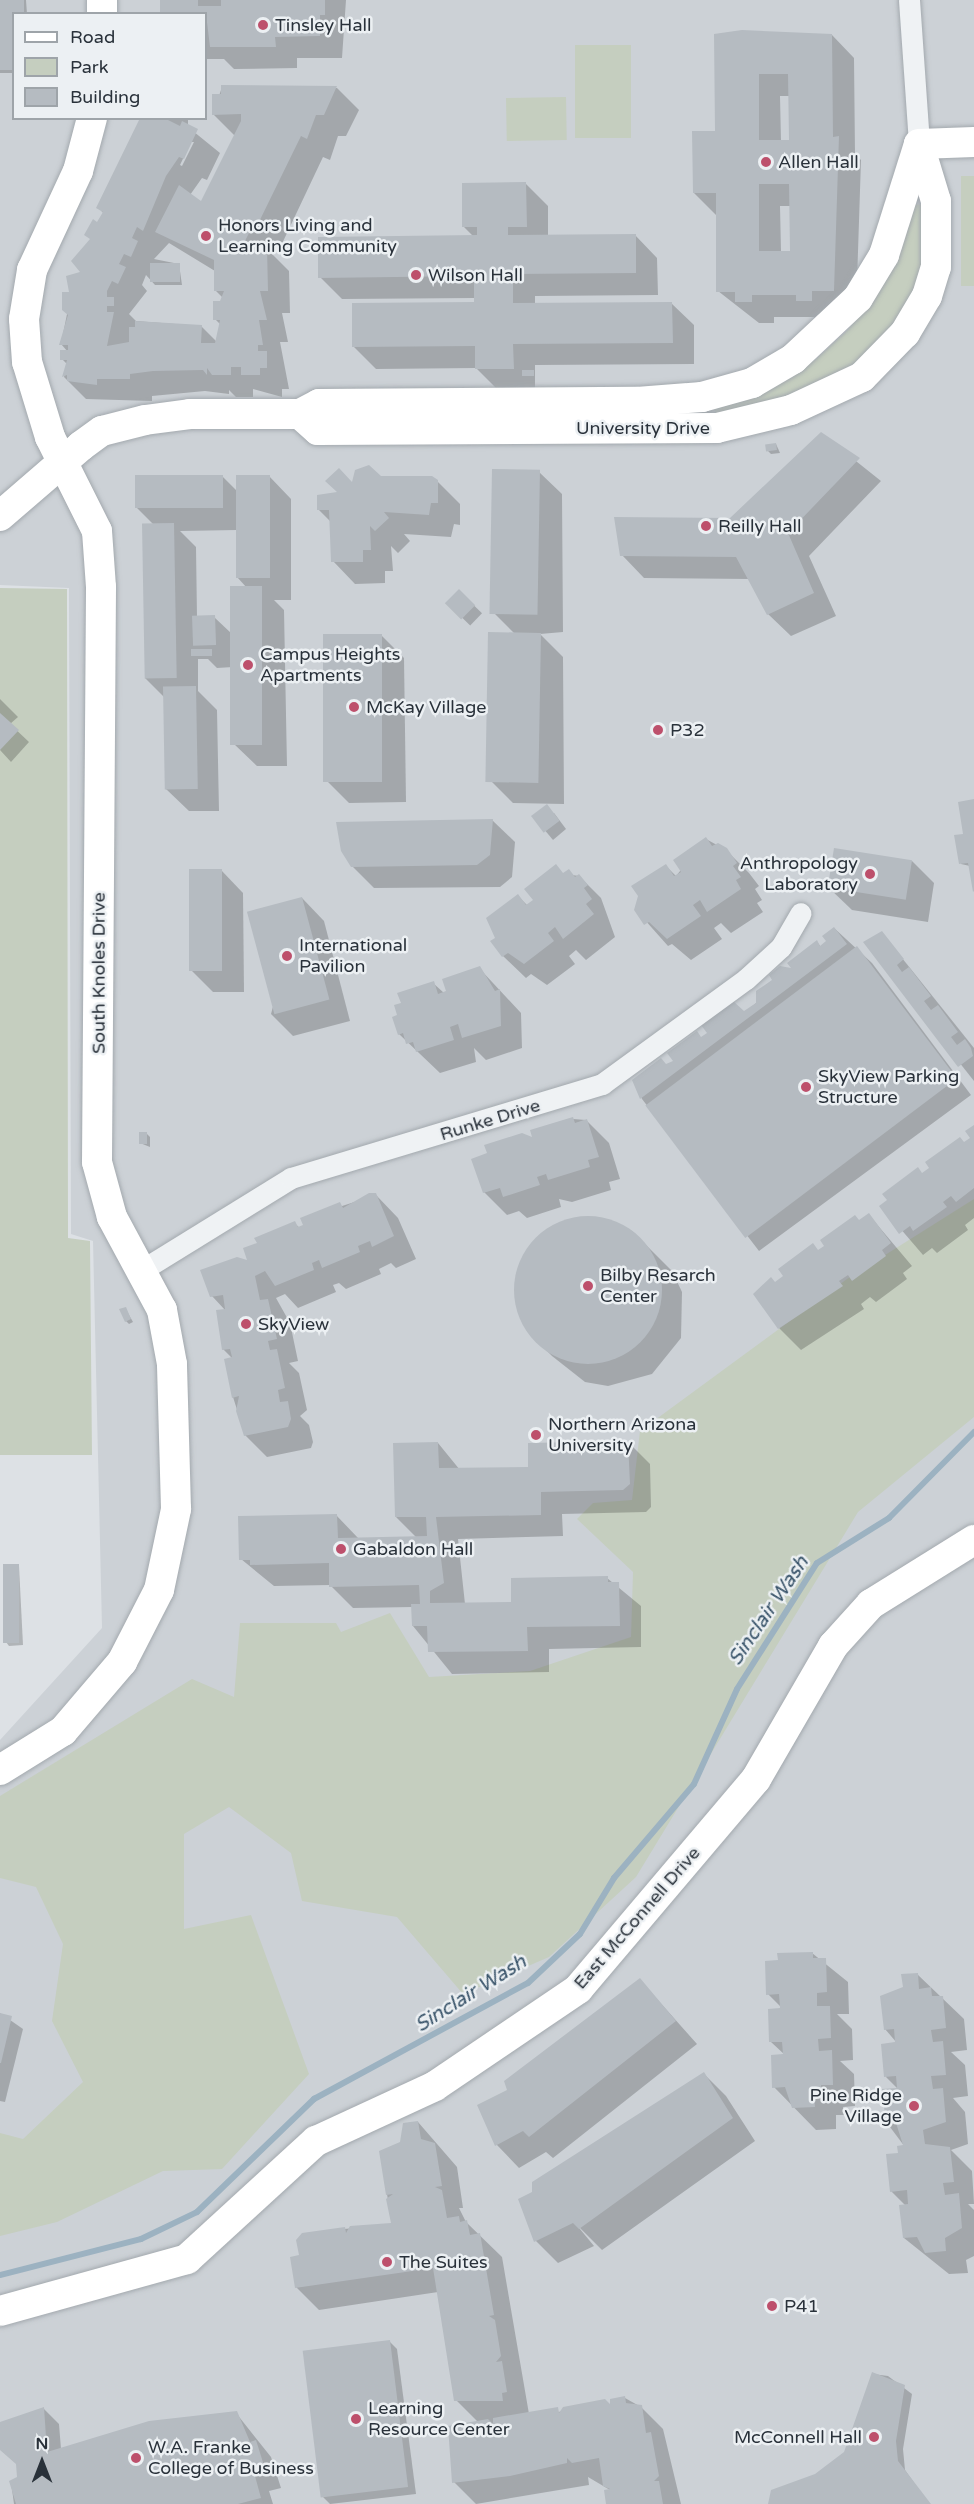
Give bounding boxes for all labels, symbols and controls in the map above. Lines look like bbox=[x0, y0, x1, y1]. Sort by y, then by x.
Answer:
legend bbox=[12, 12, 207, 120]
place label: Tinsley Hall bbox=[275, 14, 371, 36]
marker: Tinsley Hall bbox=[256, 18, 270, 32]
text: Road bbox=[70, 26, 115, 48]
text: Park bbox=[70, 56, 108, 78]
text: Building bbox=[70, 86, 140, 108]
place label: Allen Hall bbox=[778, 151, 859, 173]
marker: Allen Hall bbox=[759, 155, 773, 169]
place label: Honors Living and Learning Community bbox=[218, 215, 397, 258]
marker: Honors Living and Learning Community bbox=[199, 229, 213, 243]
place label: Wilson Hall bbox=[428, 264, 523, 286]
marker: Wilson Hall bbox=[409, 268, 423, 282]
street label: University Drive bbox=[576, 417, 710, 439]
place label: Reilly Hall bbox=[718, 515, 801, 537]
marker: Reilly Hall bbox=[699, 519, 713, 533]
place label: Campus Heights Apartments bbox=[260, 644, 400, 686]
marker: Campus Heights Apartments bbox=[241, 658, 255, 672]
place label: McKay Village bbox=[366, 696, 487, 718]
marker: McKay Village bbox=[347, 700, 361, 714]
place label: P32 bbox=[670, 719, 705, 741]
marker: P32 bbox=[651, 723, 665, 737]
place label: Anthropology Laboratory bbox=[740, 853, 858, 896]
marker: Anthropology Laboratory bbox=[863, 867, 877, 881]
street label: South Knoles Drive bbox=[88, 892, 110, 1054]
place label: International Pavilion bbox=[299, 935, 407, 978]
marker: International Pavilion bbox=[280, 949, 294, 963]
place label: SkyView Parking Structure bbox=[818, 1066, 959, 1108]
marker: SkyView Parking Structure bbox=[799, 1080, 813, 1094]
street label: Runke Drive bbox=[437, 1095, 543, 1145]
place label: Bilby Resarch Center bbox=[600, 1265, 716, 1308]
marker: Bilby Resarch Center bbox=[581, 1279, 595, 1293]
place label: SkyView bbox=[258, 1313, 329, 1335]
marker: SkyView bbox=[239, 1317, 253, 1331]
place label: Northern Arizona University bbox=[548, 1414, 696, 1456]
marker: Northern Arizona University bbox=[529, 1428, 543, 1442]
place label: Gabaldon Hall bbox=[353, 1538, 473, 1560]
marker: Gabaldon Hall bbox=[334, 1542, 348, 1556]
water label: Sinclair Wash bbox=[724, 1552, 814, 1670]
street label: East McConnell Drive bbox=[569, 1842, 705, 1994]
water label: Sinclair Wash bbox=[411, 1950, 531, 2038]
place label: Pine Ridge Village bbox=[810, 2085, 902, 2128]
marker: Pine Ridge Village bbox=[907, 2099, 921, 2113]
place label: The Suites bbox=[399, 2251, 488, 2273]
marker: The Suites bbox=[380, 2255, 394, 2269]
place label: P41 bbox=[784, 2295, 819, 2317]
marker: P41 bbox=[765, 2299, 779, 2313]
place label: Learning Resource Center bbox=[368, 2398, 510, 2440]
marker: Learning Resource Center bbox=[349, 2412, 363, 2426]
place label: McConnell Hall bbox=[734, 2426, 862, 2448]
marker: McConnell Hall bbox=[867, 2430, 881, 2444]
north arrow bbox=[12, 2432, 72, 2492]
text: N bbox=[36, 2434, 48, 2454]
place label: W.A. Franke College of Business bbox=[148, 2437, 314, 2480]
marker: W.A. Franke College of Business bbox=[129, 2451, 143, 2465]

